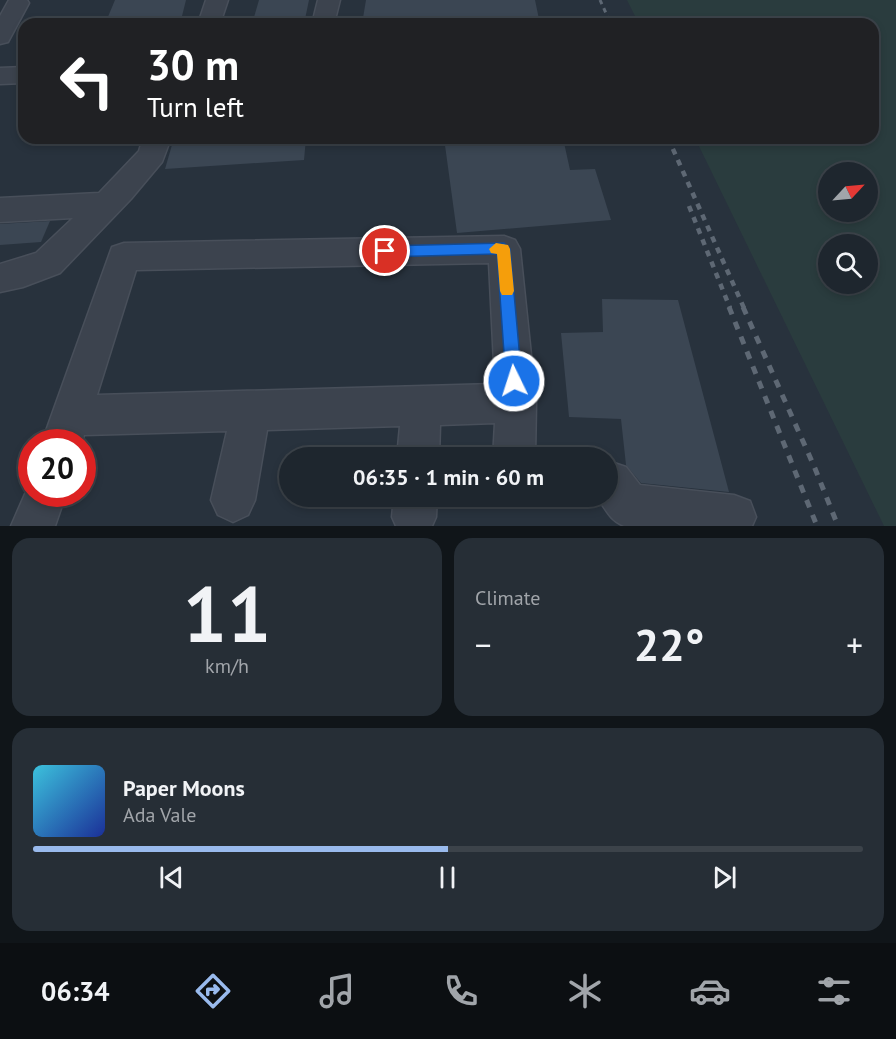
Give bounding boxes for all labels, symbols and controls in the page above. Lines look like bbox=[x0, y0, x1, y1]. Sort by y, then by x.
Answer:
text: 30 m bbox=[147, 37, 239, 92]
icon: left bbox=[48, 42, 126, 120]
text: Turn left bbox=[147, 90, 244, 124]
north arrow bbox=[818, 162, 878, 222]
map controls bbox=[818, 162, 878, 294]
pin bbox=[359, 225, 410, 276]
icon: arrive bbox=[368, 234, 401, 267]
button: search bbox=[818, 234, 878, 294]
position arrow bbox=[482, 349, 546, 413]
speed limit sign: 20 bbox=[18, 429, 96, 507]
text: 06:35 · 1 min · 60 m bbox=[353, 463, 544, 491]
text: 11 bbox=[183, 563, 271, 664]
text: Climate bbox=[475, 585, 541, 611]
text: 22° bbox=[634, 615, 704, 673]
text: − bbox=[475, 623, 492, 666]
text: + bbox=[846, 623, 863, 666]
text: km/h bbox=[205, 653, 249, 679]
text: Paper Moons bbox=[123, 774, 245, 802]
text: Ada Vale bbox=[123, 802, 196, 828]
icon: previous bbox=[155, 861, 188, 894]
icon: pause bbox=[431, 861, 464, 894]
icon: next bbox=[708, 861, 741, 894]
icon: directions bbox=[192, 970, 234, 1012]
icon: music bbox=[316, 970, 358, 1012]
icon: phone bbox=[440, 970, 482, 1012]
icon: climate bbox=[564, 970, 606, 1012]
icon: car bbox=[689, 970, 731, 1012]
icon: filters bbox=[813, 970, 855, 1012]
text: 06:34 bbox=[41, 974, 110, 1008]

